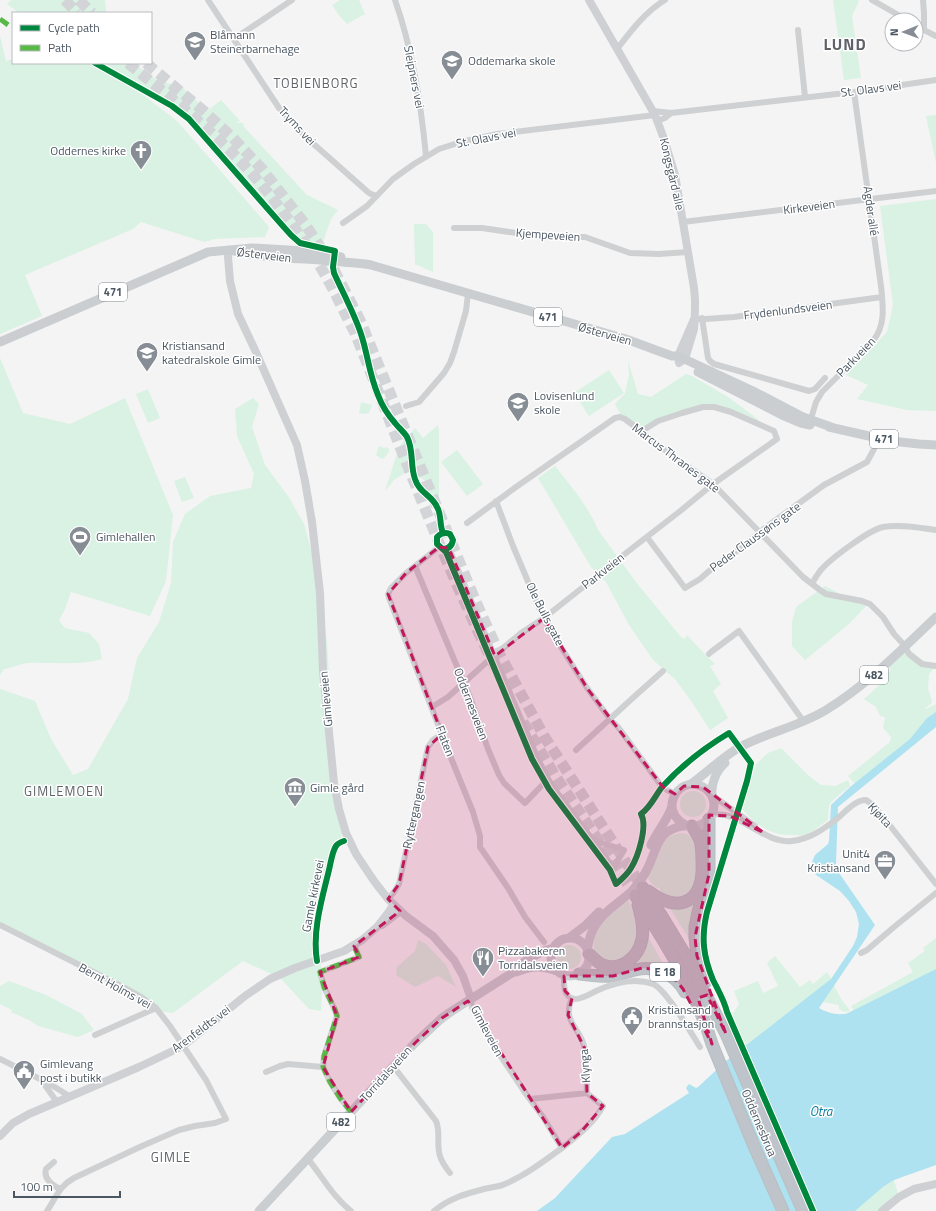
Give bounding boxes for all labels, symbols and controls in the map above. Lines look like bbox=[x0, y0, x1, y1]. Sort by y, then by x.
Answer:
legend bbox=[12, 12, 152, 64]
north arrow bbox=[884, 12, 924, 52]
text: Cycle path bbox=[48, 18, 100, 37]
place label: Blåmann Steinerbarnehage bbox=[210, 25, 300, 58]
text: N bbox=[886, 28, 902, 36]
school or university icon: Blåmann Steinerbarnehage bbox=[182, 29, 208, 62]
district label: LUND bbox=[823, 32, 867, 56]
text: Path bbox=[48, 38, 72, 57]
street label: Sleipners vei bbox=[399, 44, 430, 110]
school or university icon: Oddemarka skole bbox=[439, 48, 465, 81]
place label: Oddemarka skole bbox=[468, 51, 556, 70]
district label: TOBIENBORG bbox=[274, 73, 358, 93]
street label: St. Olavs vei bbox=[840, 75, 902, 102]
street label: Tryms vei bbox=[274, 102, 321, 150]
street label: St. Olavs vei bbox=[454, 122, 518, 153]
street label: Kongsgård alle bbox=[655, 136, 690, 212]
church icon: Oddernes kirke bbox=[128, 138, 154, 171]
place label: Oddernes kirke bbox=[50, 141, 126, 160]
street label: Agder allé bbox=[859, 185, 884, 237]
street label: Kirkeveien bbox=[782, 194, 836, 219]
street label: Kjempeveien bbox=[515, 223, 581, 246]
street label: Østerveien bbox=[236, 242, 292, 267]
road number: 471 bbox=[99, 283, 127, 301]
street label: Frydenlundsveien bbox=[743, 295, 833, 324]
road number: 471 bbox=[534, 308, 562, 326]
street label: Østerveien bbox=[576, 317, 634, 350]
street label: Parkveien bbox=[831, 332, 880, 381]
place label: Kristiansand katedralskole Gimle bbox=[162, 336, 261, 369]
school or university icon: Kristiansand katedralskole Gimle bbox=[134, 340, 160, 373]
place label: Lovisenlund skole bbox=[534, 386, 594, 419]
school or university icon: Lovisenlund skole bbox=[505, 390, 531, 423]
street label: Marcus Thranes gate bbox=[628, 418, 724, 497]
road number: 471 bbox=[870, 430, 898, 448]
street label: Peder Claussøns gate bbox=[705, 497, 804, 576]
sports icon: Gimlehallen bbox=[67, 524, 93, 557]
place label: Gimlehallen bbox=[96, 527, 155, 546]
street label: Parkveien bbox=[577, 548, 628, 593]
street label: Ole Bulls gate bbox=[521, 579, 570, 649]
street label: Oddernesveien bbox=[449, 665, 494, 743]
road number: 482 bbox=[860, 666, 888, 684]
street label: Gimleveien bbox=[314, 670, 337, 728]
street label: Flaten bbox=[431, 723, 460, 759]
museum icon: Gimle gård bbox=[282, 775, 308, 808]
place label: Gimle gård bbox=[310, 778, 364, 797]
street label: Ryttergangen bbox=[397, 779, 430, 851]
district label: GIMLEMOEN bbox=[24, 781, 104, 801]
street label: Kjøita bbox=[864, 798, 897, 832]
place label: Unit4 Kristiansand bbox=[807, 844, 870, 877]
office icon: Unit4 Kristiansand bbox=[872, 848, 898, 881]
street label: Gamle kirkevei bbox=[296, 858, 329, 934]
place label: Pizzabakeren Torridalsveien bbox=[498, 941, 568, 974]
restaurant icon: Pizzabakeren Torridalsveien bbox=[470, 945, 496, 978]
street label: Bernt Holms vei bbox=[75, 958, 155, 1013]
road number: E 18 bbox=[650, 963, 680, 981]
street label: Arenfeldts vei bbox=[167, 1000, 234, 1057]
place label: Kristiansand brannstasjon bbox=[648, 1000, 714, 1033]
street label: Gimleveien bbox=[466, 1002, 509, 1060]
public building icon: Kristiansand brannstasjon bbox=[619, 1004, 645, 1037]
street label: Torridalsveien bbox=[355, 1041, 416, 1106]
street label: Klynga bbox=[574, 1048, 595, 1084]
place label: Gimlevang post i butikk bbox=[40, 1054, 102, 1087]
public building icon: Gimlevang post i butikk bbox=[11, 1058, 37, 1091]
street label: Oddernesbrua bbox=[737, 1086, 782, 1160]
water label: Otra bbox=[810, 1101, 834, 1121]
road number: 482 bbox=[327, 1113, 355, 1131]
district label: GIMLE bbox=[151, 1147, 191, 1167]
scale bar bbox=[14, 1173, 120, 1199]
text: 100 m bbox=[20, 1177, 53, 1196]

